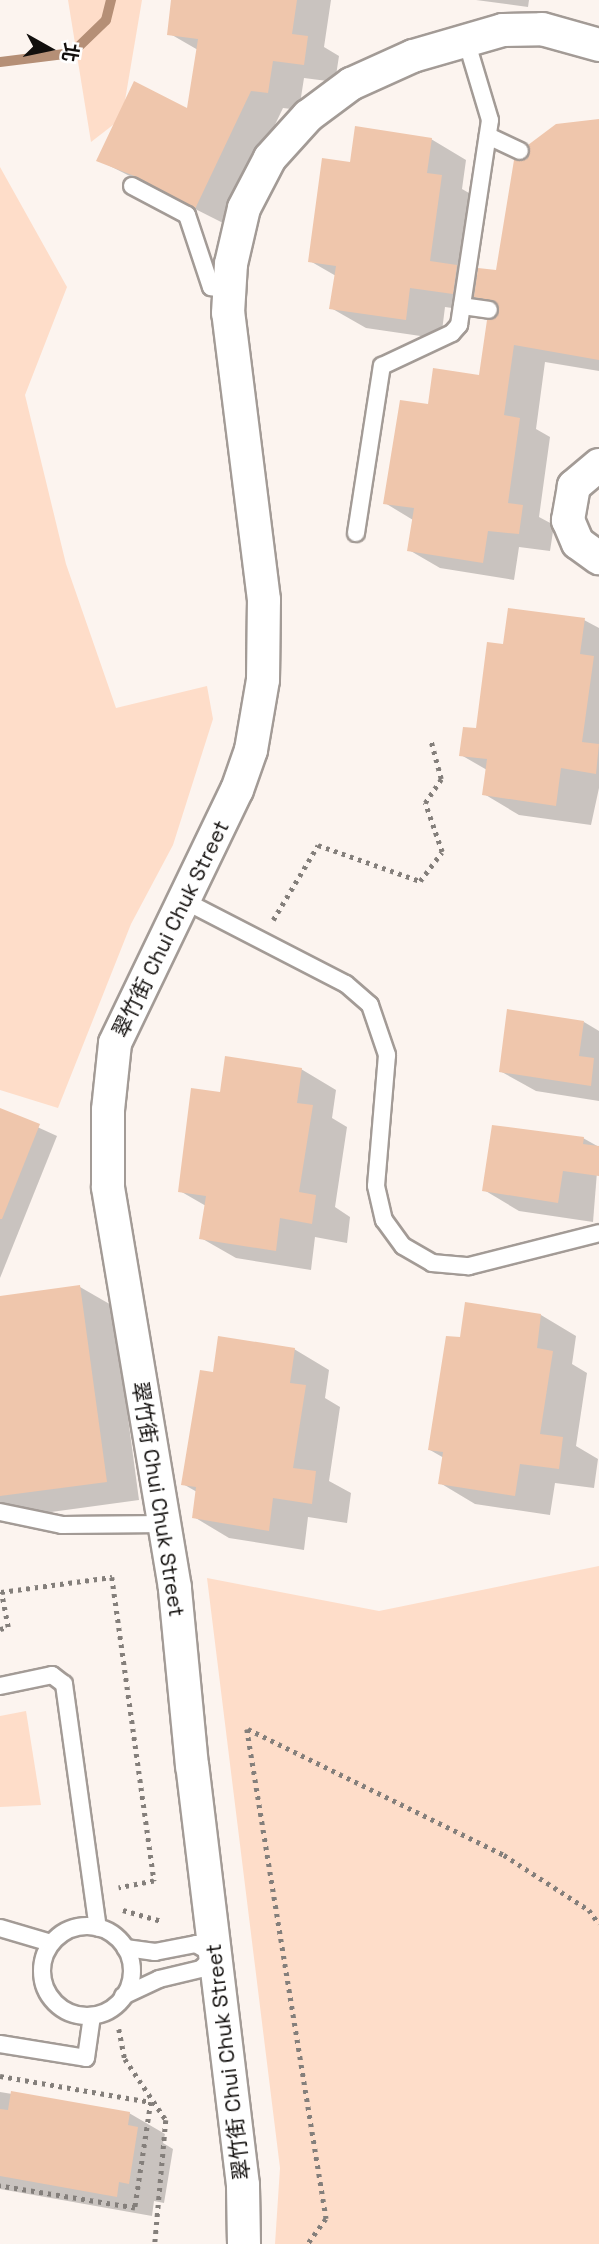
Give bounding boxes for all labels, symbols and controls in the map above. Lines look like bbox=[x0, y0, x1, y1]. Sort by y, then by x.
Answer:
north arrow bbox=[14, 14, 84, 84]
text: 北 bbox=[56, 41, 84, 64]
street label: 翠竹街 Chui Chuk Street bbox=[108, 817, 234, 1041]
street label: 翠竹街 Chui Chuk Street bbox=[127, 1380, 189, 1618]
street label: 翠竹街 Chui Chuk Street bbox=[201, 1942, 255, 2182]

